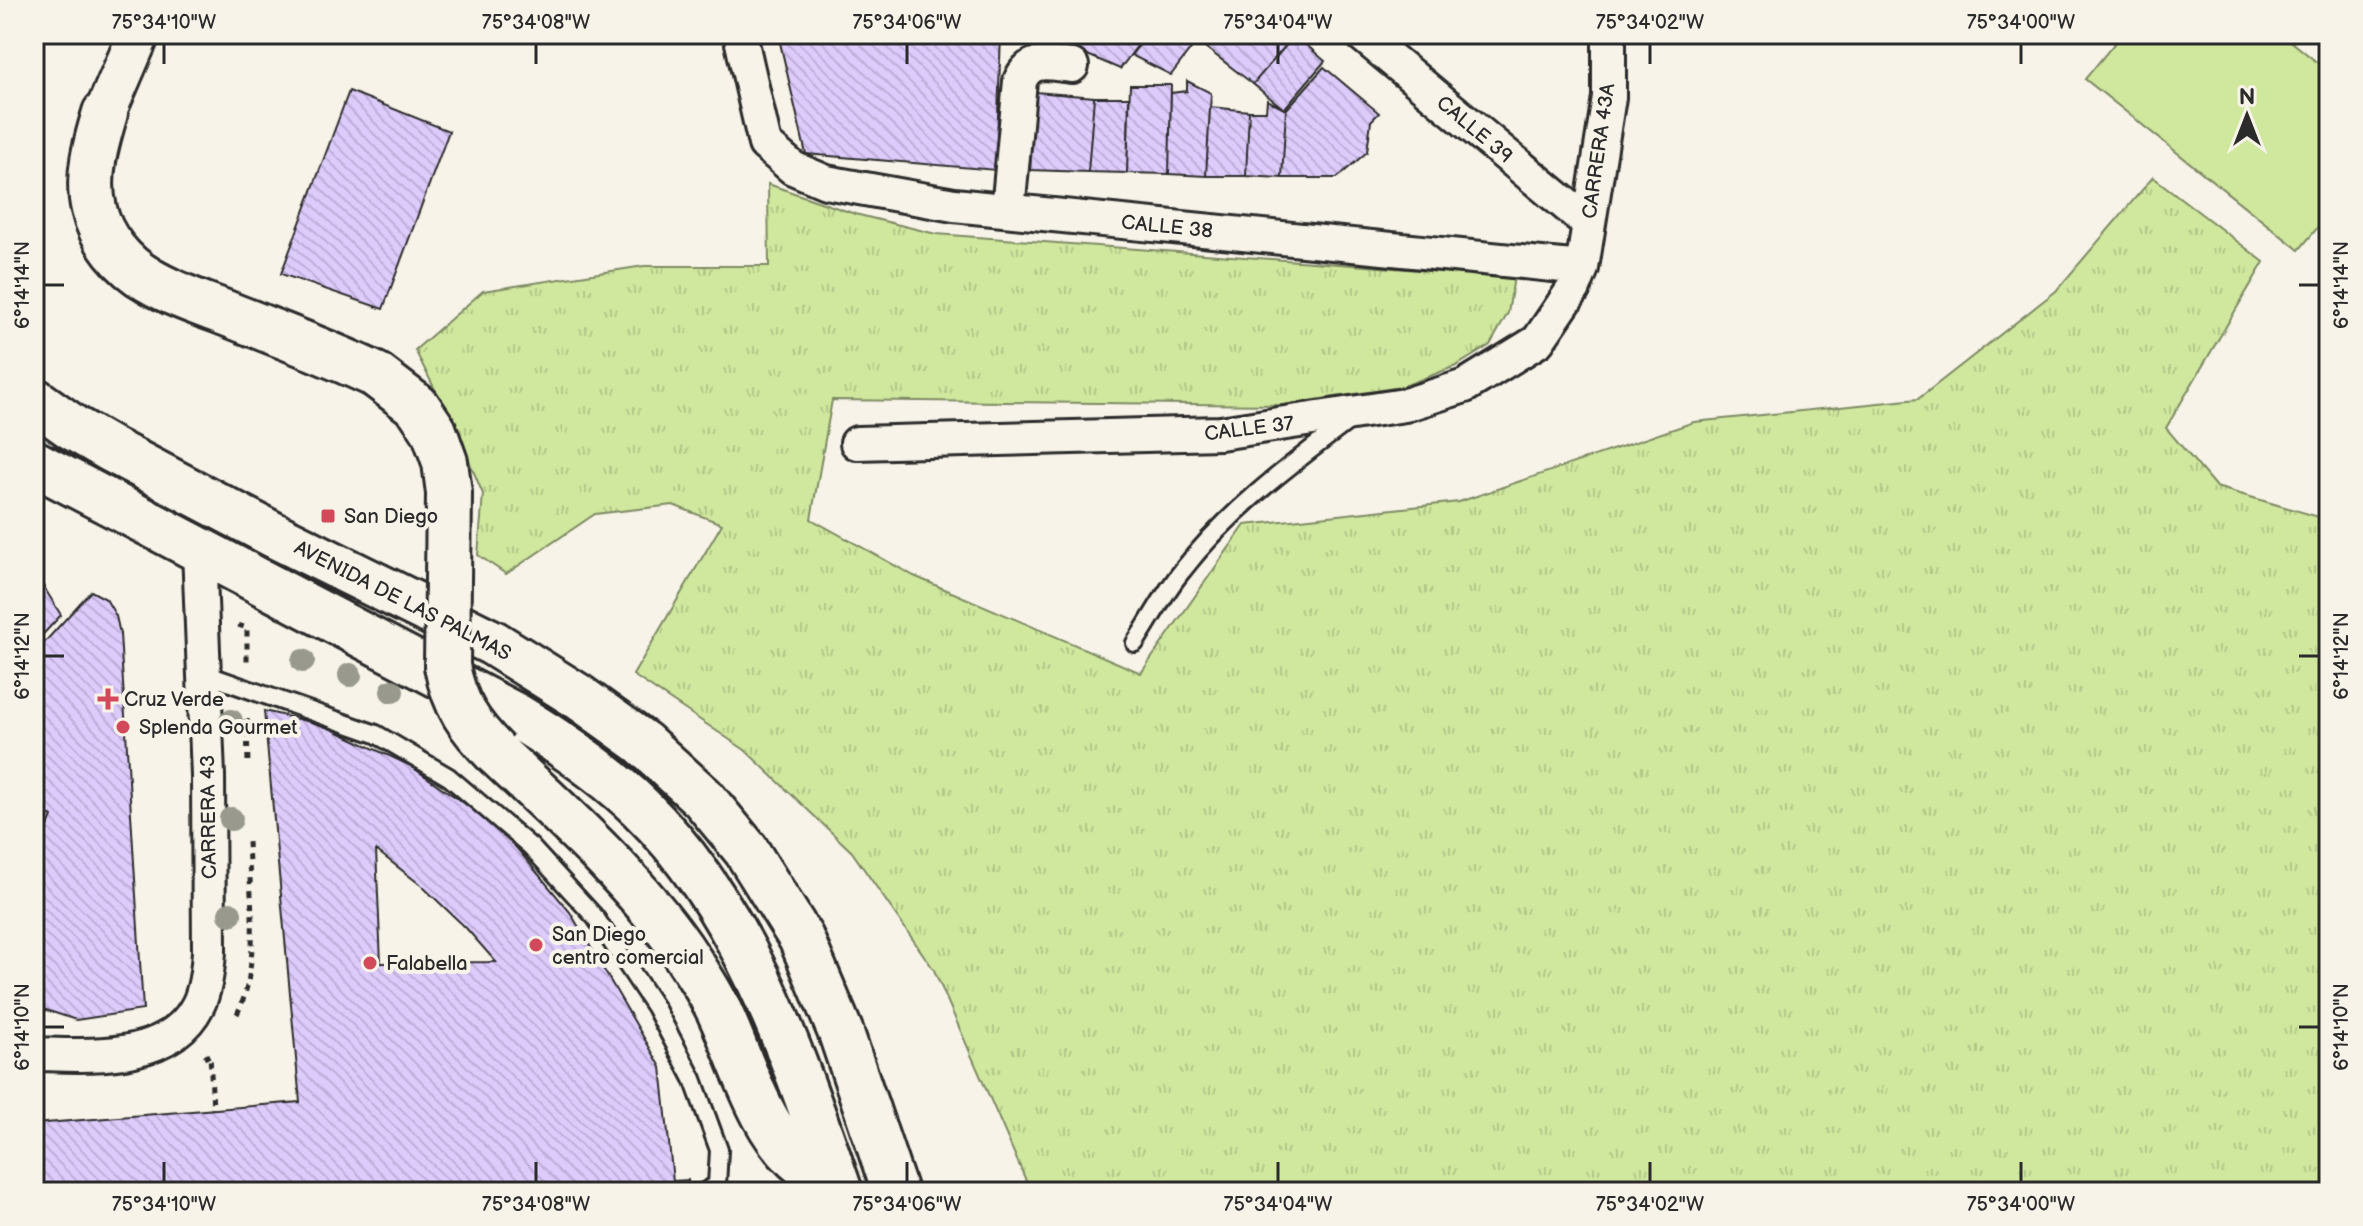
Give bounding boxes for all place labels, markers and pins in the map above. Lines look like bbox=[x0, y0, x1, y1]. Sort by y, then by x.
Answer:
place label: San Diego bbox=[344, 505, 438, 529]
marker: San Diego bbox=[319, 507, 337, 525]
place label: Cruz Verde bbox=[124, 688, 224, 712]
marker: Cruz Verde bbox=[99, 690, 117, 708]
place label: Splenda Gourmet bbox=[139, 716, 297, 740]
marker: Splenda Gourmet bbox=[114, 718, 132, 736]
place label: San Diego centro comercial bbox=[552, 923, 704, 970]
marker: San Diego centro comercial bbox=[527, 936, 545, 954]
place label: Falabella bbox=[386, 952, 468, 976]
marker: Falabella bbox=[361, 954, 379, 972]

